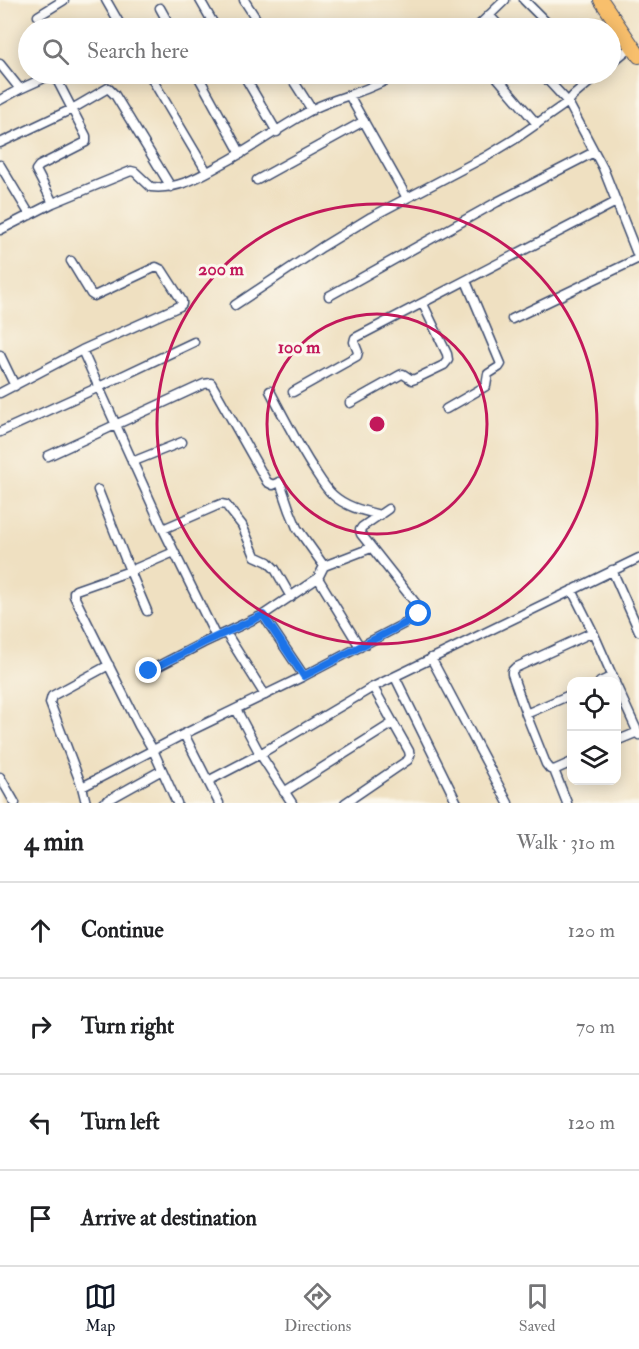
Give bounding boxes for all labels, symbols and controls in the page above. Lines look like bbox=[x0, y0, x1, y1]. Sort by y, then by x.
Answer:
search box bbox=[18, 18, 621, 84]
icon: search bbox=[39, 35, 72, 68]
text: Search here bbox=[87, 37, 189, 65]
text: 200 m bbox=[198, 258, 245, 281]
text: 100 m bbox=[278, 336, 321, 359]
centre of rings bbox=[367, 414, 387, 434]
route start bbox=[405, 600, 431, 626]
route end bbox=[135, 657, 161, 683]
map controls bbox=[567, 677, 621, 785]
button: locate bbox=[567, 677, 621, 731]
button: layers bbox=[567, 731, 621, 785]
text: 4 min bbox=[24, 826, 84, 858]
text: Walk · 310 m bbox=[516, 830, 615, 855]
icon: ahead bbox=[24, 914, 57, 947]
text: Continue bbox=[81, 916, 164, 944]
text: 120 m bbox=[568, 918, 615, 943]
icon: right bbox=[24, 1010, 57, 1043]
text: Turn right bbox=[81, 1012, 174, 1040]
text: 70 m bbox=[576, 1014, 615, 1039]
icon: left bbox=[24, 1106, 57, 1139]
text: Turn left bbox=[81, 1108, 160, 1136]
text: 120 m bbox=[568, 1110, 615, 1135]
icon: arrive bbox=[24, 1202, 57, 1235]
text: Arrive at destination bbox=[81, 1204, 257, 1232]
tab: Map bbox=[84, 1280, 117, 1336]
tab: Directions bbox=[284, 1280, 351, 1336]
tab: Saved bbox=[519, 1280, 555, 1336]

